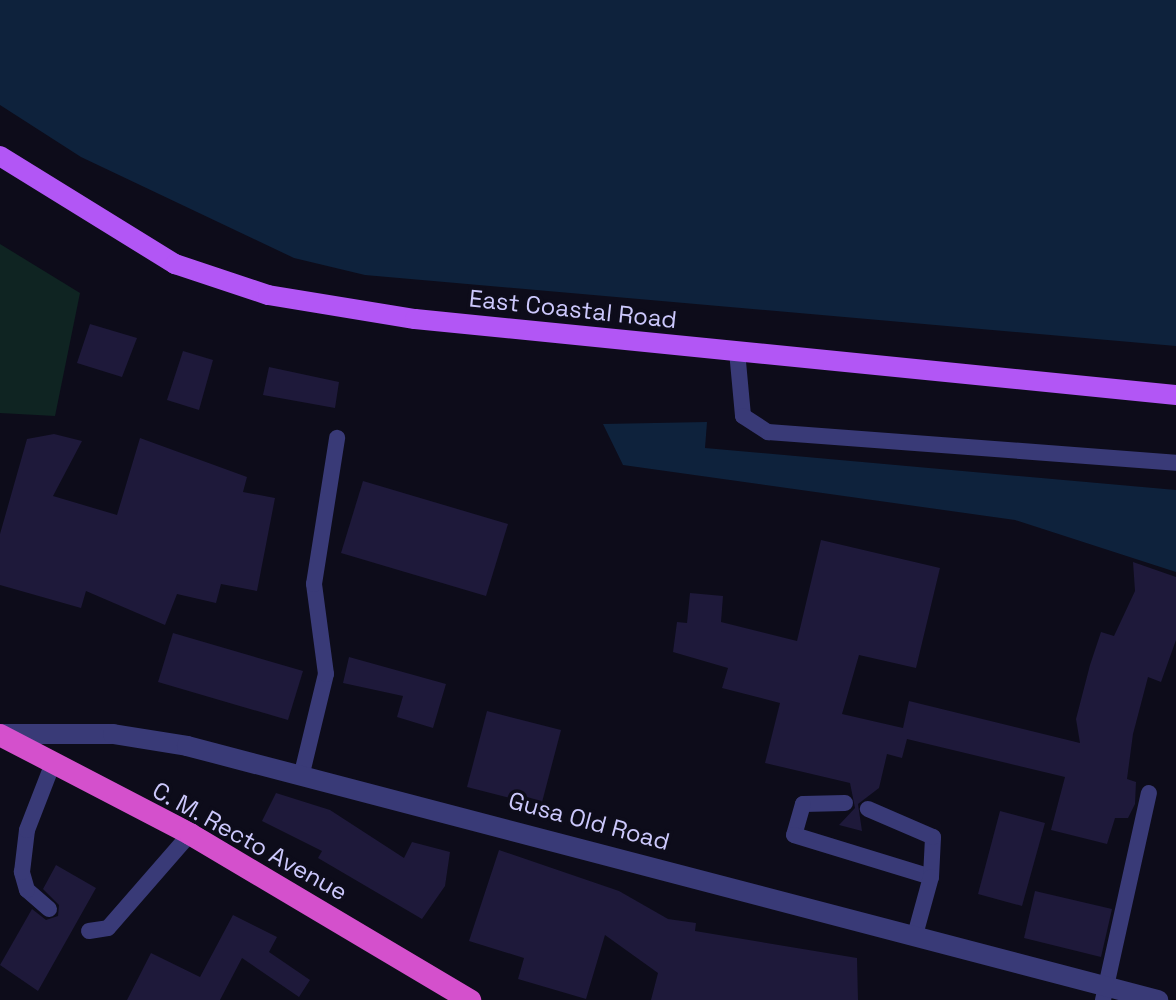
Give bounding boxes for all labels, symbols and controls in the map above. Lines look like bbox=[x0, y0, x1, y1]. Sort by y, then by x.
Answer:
street label: East Coastal Road bbox=[468, 284, 678, 334]
street label: C. M. Recto Avenue bbox=[147, 775, 353, 907]
street label: Gusa Old Road bbox=[505, 786, 673, 856]

